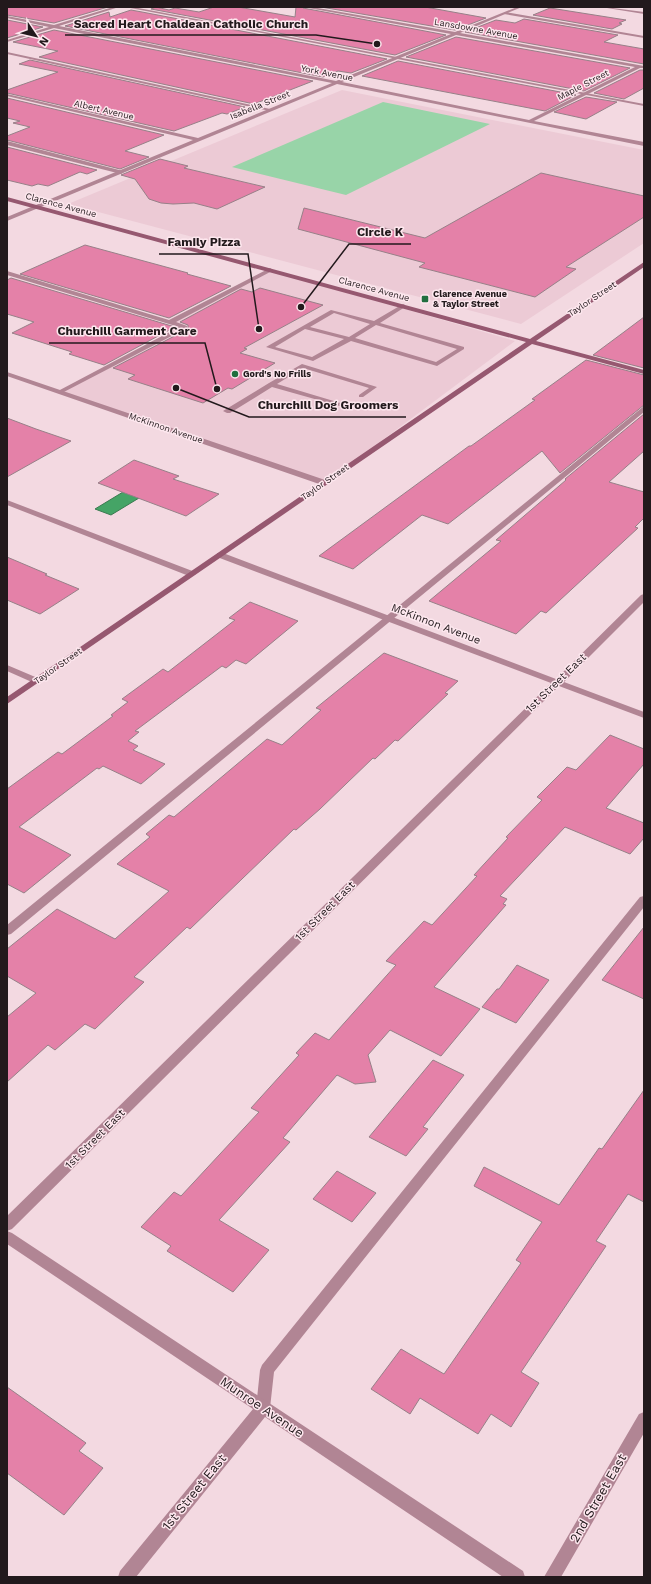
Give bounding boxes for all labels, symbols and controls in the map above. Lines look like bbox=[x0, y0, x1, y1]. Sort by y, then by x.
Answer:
callout: Sacred Heart Chaldean Catholic Church bbox=[65, 11, 316, 35]
north arrow bbox=[16, 16, 56, 56]
text: Sacred Heart Chaldean Catholic Church bbox=[74, 17, 308, 31]
street label: Lansdowne Avenue bbox=[434, 17, 518, 41]
text: N bbox=[36, 34, 51, 49]
street label: York Avenue bbox=[300, 63, 354, 83]
street label: Maple Street bbox=[556, 68, 611, 102]
street label: Isabella Street bbox=[229, 88, 292, 122]
street label: Albert Avenue bbox=[73, 98, 135, 122]
street label: Clarence Avenue bbox=[24, 191, 98, 219]
callout: Circle K bbox=[349, 220, 411, 244]
text: Circle K bbox=[357, 225, 404, 239]
callout: Family Pizza bbox=[159, 230, 248, 254]
text: Family Pizza bbox=[167, 235, 241, 249]
street label: Clarence Avenue bbox=[337, 275, 411, 303]
street label: Taylor Street bbox=[566, 279, 618, 319]
place label: Clarence Avenue & Taylor Street bbox=[433, 289, 507, 309]
marker: Clarence Avenue & Taylor Street bbox=[420, 294, 430, 304]
callout: Churchill Garment Care bbox=[49, 319, 205, 343]
text: Churchill Garment Care bbox=[57, 324, 197, 338]
marker: Gord's No Frills bbox=[230, 369, 240, 379]
place label: Gord's No Frills bbox=[243, 369, 311, 379]
callout: Churchill Dog Groomers bbox=[249, 393, 406, 417]
text: Churchill Dog Groomers bbox=[258, 398, 399, 412]
street label: McKinnon Avenue bbox=[128, 411, 204, 445]
street label: Taylor Street bbox=[299, 462, 351, 502]
street label: McKinnon Avenue bbox=[389, 601, 483, 647]
street label: Taylor Street bbox=[32, 646, 84, 686]
street label: 1st Street East bbox=[523, 651, 589, 715]
street label: 1st Street East bbox=[292, 878, 358, 944]
street label: 1st Street East bbox=[62, 1106, 128, 1172]
street label: Munroe Avenue bbox=[217, 1374, 307, 1440]
street label: 1st Street East bbox=[159, 1451, 230, 1533]
street label: 2nd Street East bbox=[567, 1451, 630, 1545]

